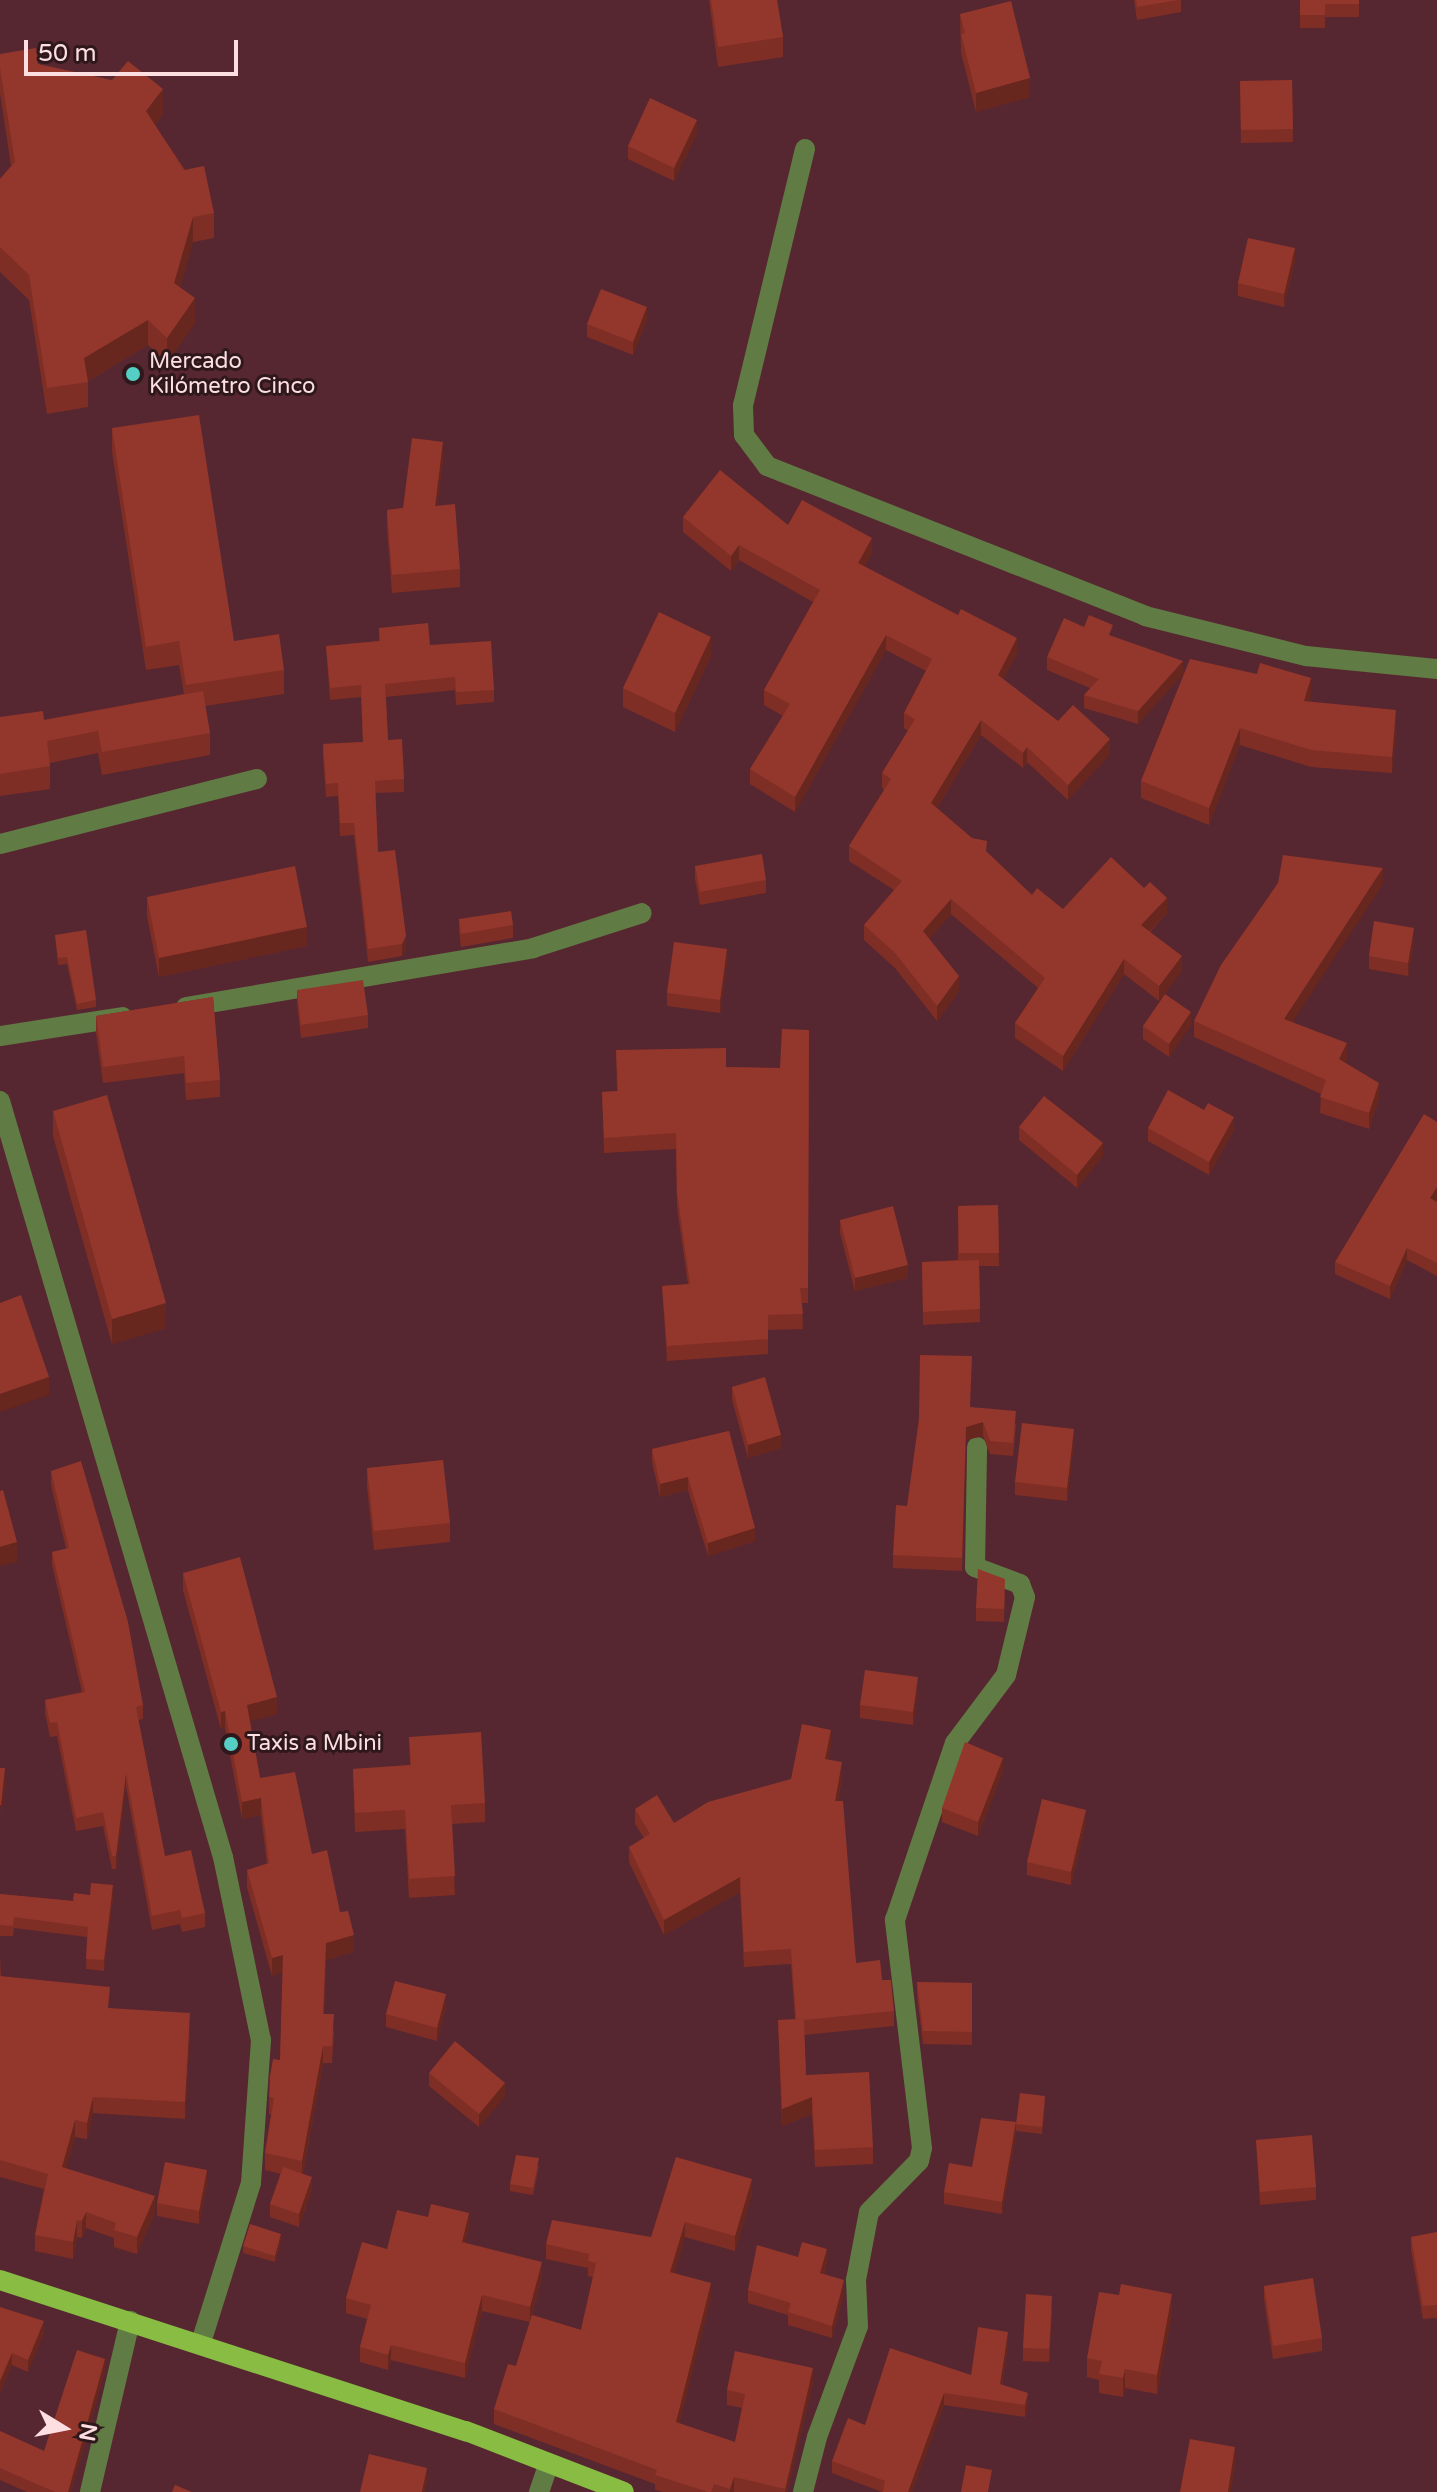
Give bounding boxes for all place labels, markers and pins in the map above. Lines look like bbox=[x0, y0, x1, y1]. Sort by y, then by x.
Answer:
place label: Mercado Kilómetro Cinco bbox=[149, 348, 315, 400]
marker: Mercado Kilómetro Cinco bbox=[124, 365, 142, 383]
place label: Taxis a Mbini bbox=[247, 1731, 382, 1757]
marker: Taxis a Mbini bbox=[222, 1735, 240, 1753]

